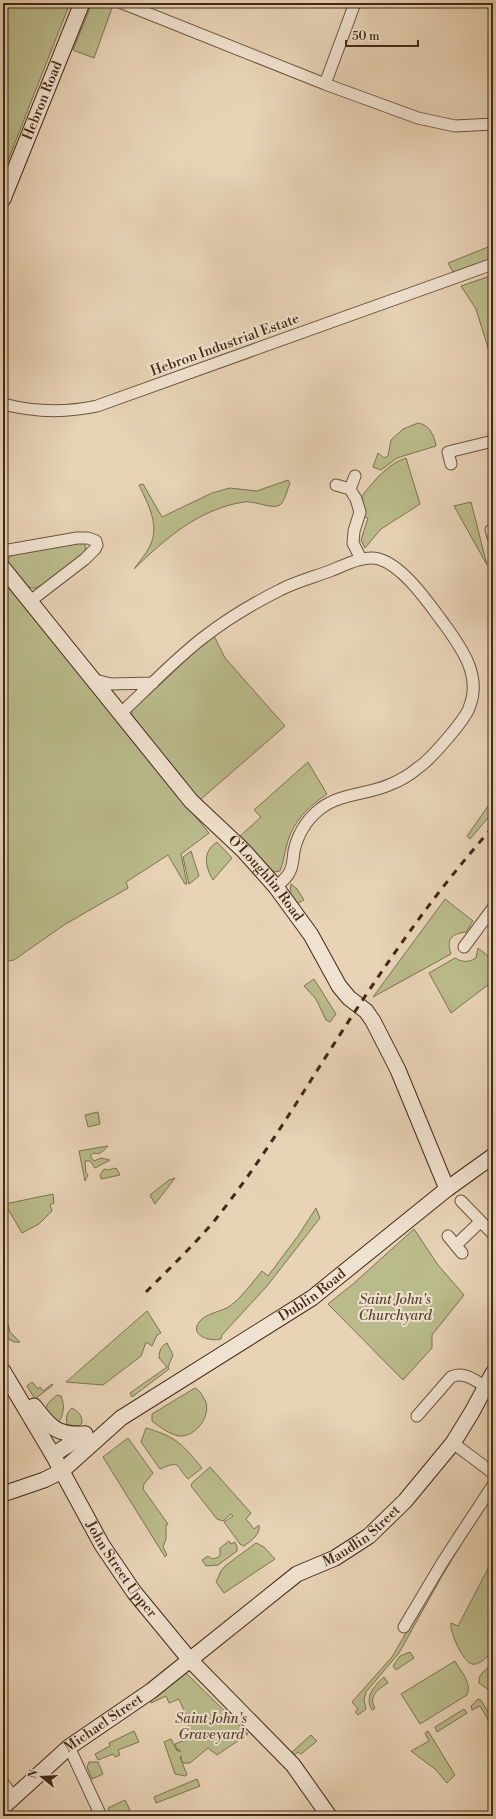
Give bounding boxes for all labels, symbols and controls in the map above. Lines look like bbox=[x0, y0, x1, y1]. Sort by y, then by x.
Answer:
scale bar bbox=[346, 22, 418, 48]
text: 50 m bbox=[352, 29, 380, 44]
street label: Hebron Road bbox=[19, 58, 67, 143]
street label: Hebron Industrial Estate bbox=[148, 310, 302, 380]
street label: O'Loughlin Road bbox=[224, 831, 307, 925]
street label: Dublin Road bbox=[275, 1265, 350, 1326]
park label: Saint John's Churchyard bbox=[359, 1291, 433, 1325]
street label: Maudlin Street bbox=[320, 1501, 404, 1571]
street label: John Street Upper bbox=[81, 1517, 161, 1622]
street label: Michael Street bbox=[61, 1690, 146, 1757]
park label: Saint John's Graveyard bbox=[175, 1710, 247, 1744]
north arrow bbox=[22, 1757, 62, 1797]
text: N bbox=[25, 1768, 42, 1781]

